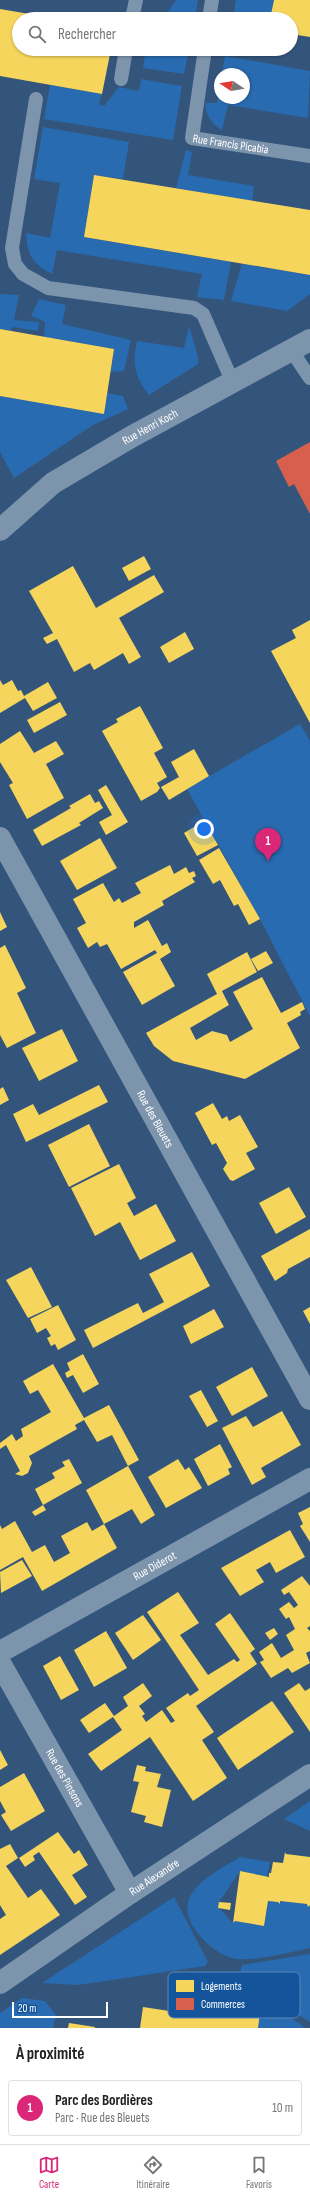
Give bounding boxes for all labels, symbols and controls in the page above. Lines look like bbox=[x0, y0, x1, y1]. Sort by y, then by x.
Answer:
search box bbox=[12, 12, 298, 56]
icon: search bbox=[26, 23, 48, 45]
text: Rechercher bbox=[58, 25, 116, 44]
north arrow bbox=[214, 68, 250, 104]
street label: Rue Francis Picabia bbox=[192, 131, 270, 158]
street label: Rue Henri Koch bbox=[120, 406, 181, 448]
your location bbox=[194, 819, 214, 839]
pin: 1 bbox=[255, 828, 281, 861]
street label: Rue des Bleuets bbox=[133, 1088, 177, 1151]
street label: Rue Diderot bbox=[131, 1548, 179, 1584]
street label: Rue des Pinsons bbox=[42, 1746, 87, 1810]
street label: Rue Alexandre bbox=[127, 1856, 182, 1899]
legend bbox=[168, 1972, 300, 2018]
text: Logements bbox=[201, 1980, 242, 1993]
text: Commerces bbox=[201, 1998, 245, 2011]
scale bar bbox=[12, 2000, 108, 2019]
text: 20 m bbox=[18, 2002, 36, 2015]
text: À proximité bbox=[16, 2044, 84, 2064]
text: Parc des Bordières bbox=[55, 2091, 153, 2110]
text: 1 bbox=[27, 2100, 33, 2116]
text: 10 m bbox=[272, 2100, 293, 2116]
text: Parc · Rue des Bleuets bbox=[55, 2110, 149, 2126]
tab: Carte bbox=[38, 2154, 60, 2191]
tab: Itinéraire bbox=[136, 2154, 170, 2191]
tab: Favoris bbox=[246, 2154, 272, 2191]

